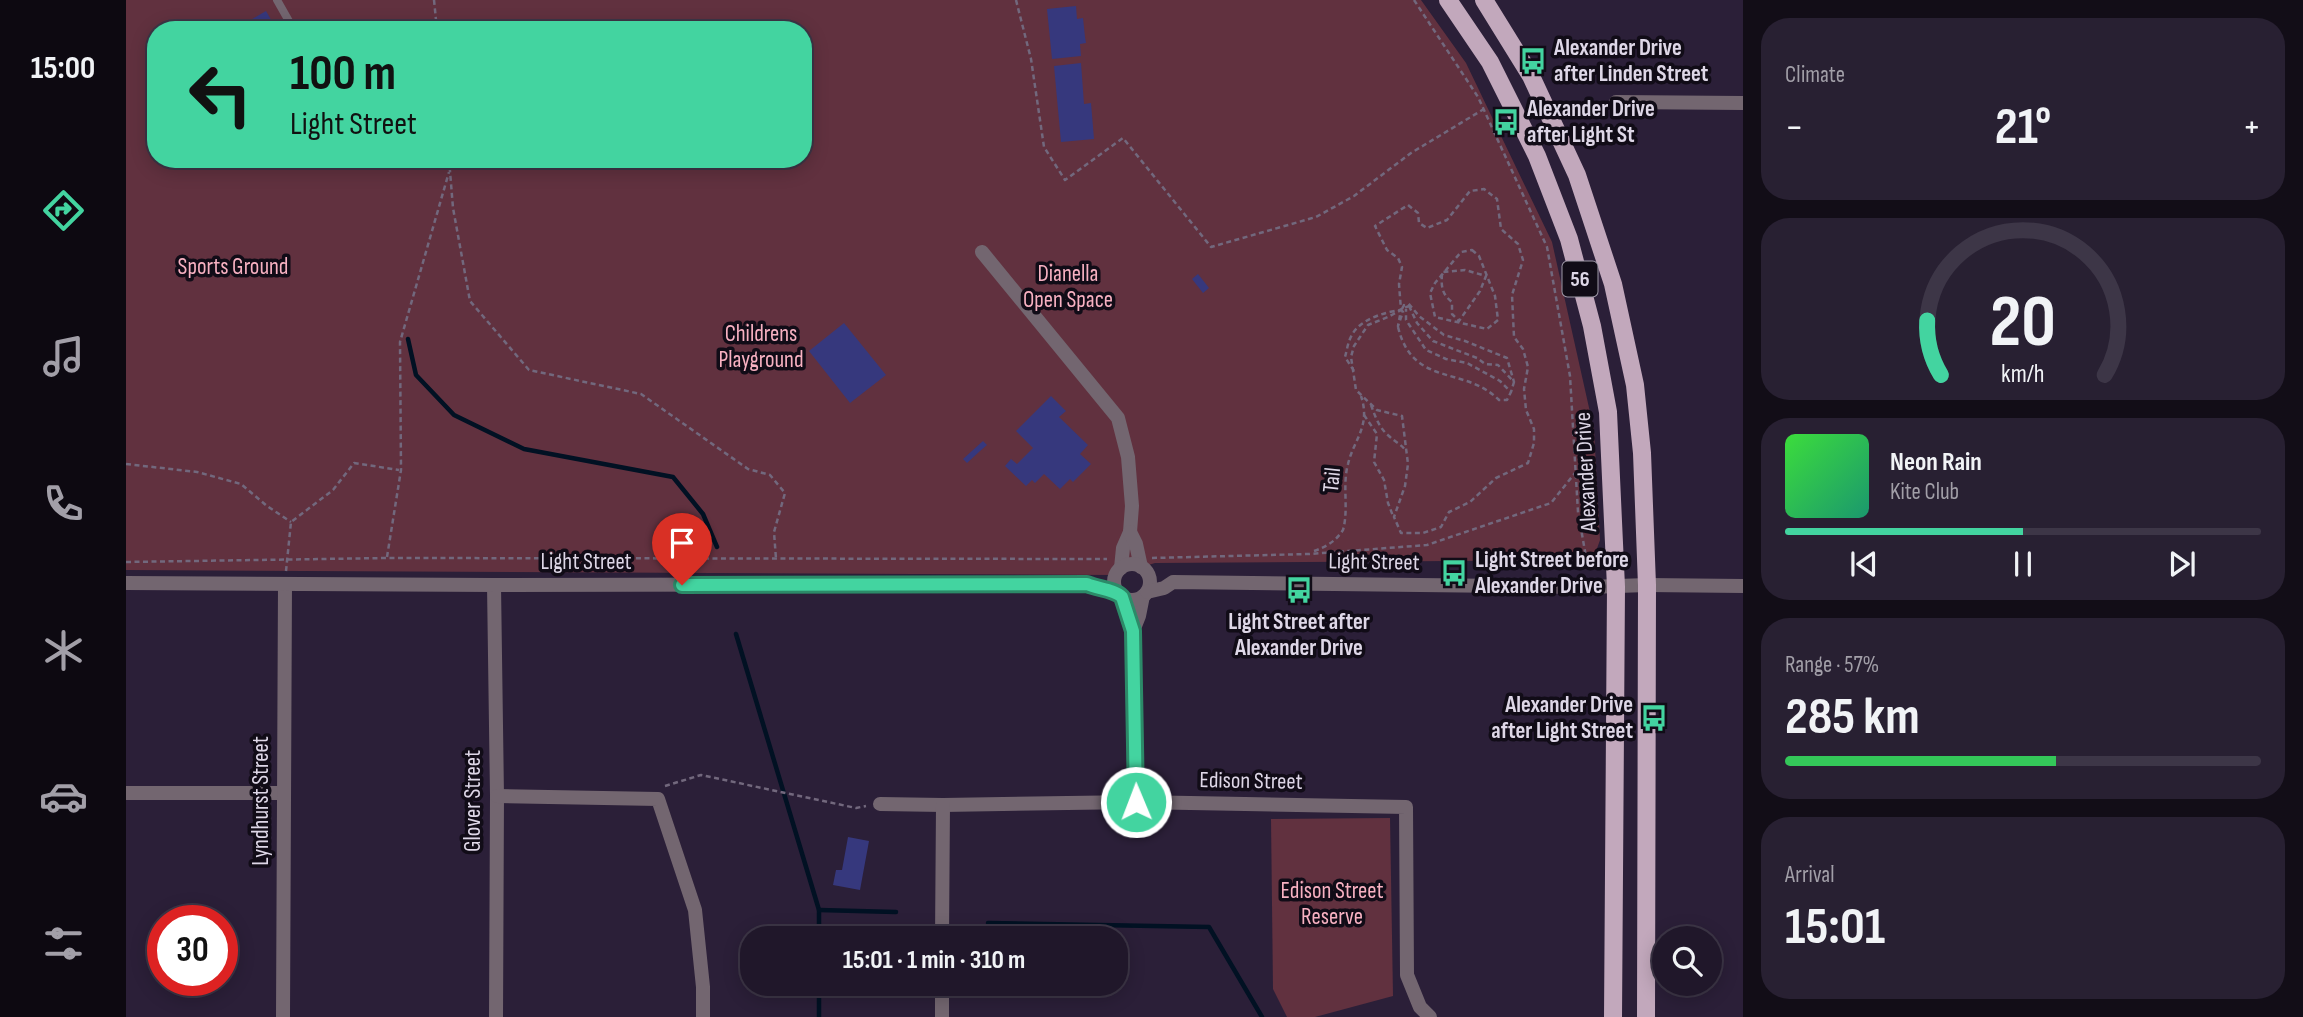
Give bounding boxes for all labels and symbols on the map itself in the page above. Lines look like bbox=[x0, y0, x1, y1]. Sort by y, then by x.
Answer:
place label: Alexander Drive after Linden Street bbox=[1553, 34, 1709, 88]
bus stop icon: Alexander Drive after Linden Street bbox=[1518, 46, 1548, 76]
place label: Alexander Drive after Light St bbox=[1526, 95, 1655, 149]
bus stop icon: Alexander Drive after Light St bbox=[1491, 107, 1521, 137]
park label: Sports Ground bbox=[178, 253, 288, 281]
park label: Dianella Open Space bbox=[1023, 260, 1113, 314]
road number: 56 bbox=[1562, 262, 1598, 296]
park label: Childrens Playground bbox=[719, 320, 804, 374]
street label: Alexander Drive bbox=[1569, 411, 1603, 534]
street label: Tail bbox=[1317, 466, 1347, 494]
pin bbox=[652, 513, 712, 585]
place label: Light Street before Alexander Drive bbox=[1474, 546, 1629, 600]
street label: Light Street bbox=[1328, 547, 1420, 577]
street label: Light Street bbox=[540, 548, 632, 576]
bus stop icon: Light Street before Alexander Drive bbox=[1439, 558, 1469, 588]
bus stop icon: Light Street after Alexander Drive bbox=[1284, 575, 1314, 605]
place label: Light Street after Alexander Drive bbox=[1228, 608, 1370, 662]
place label: Alexander Drive after Light Street bbox=[1491, 691, 1633, 745]
bus stop icon: Alexander Drive after Light Street bbox=[1639, 703, 1669, 733]
street label: Lyndhurst Street bbox=[247, 736, 275, 866]
street label: Glover Street bbox=[459, 750, 487, 852]
position arrow bbox=[1099, 765, 1173, 839]
street label: Edison Street bbox=[1199, 766, 1303, 796]
park label: Edison Street Reserve bbox=[1280, 877, 1384, 931]
speed limit sign: 30 bbox=[147, 905, 238, 996]

